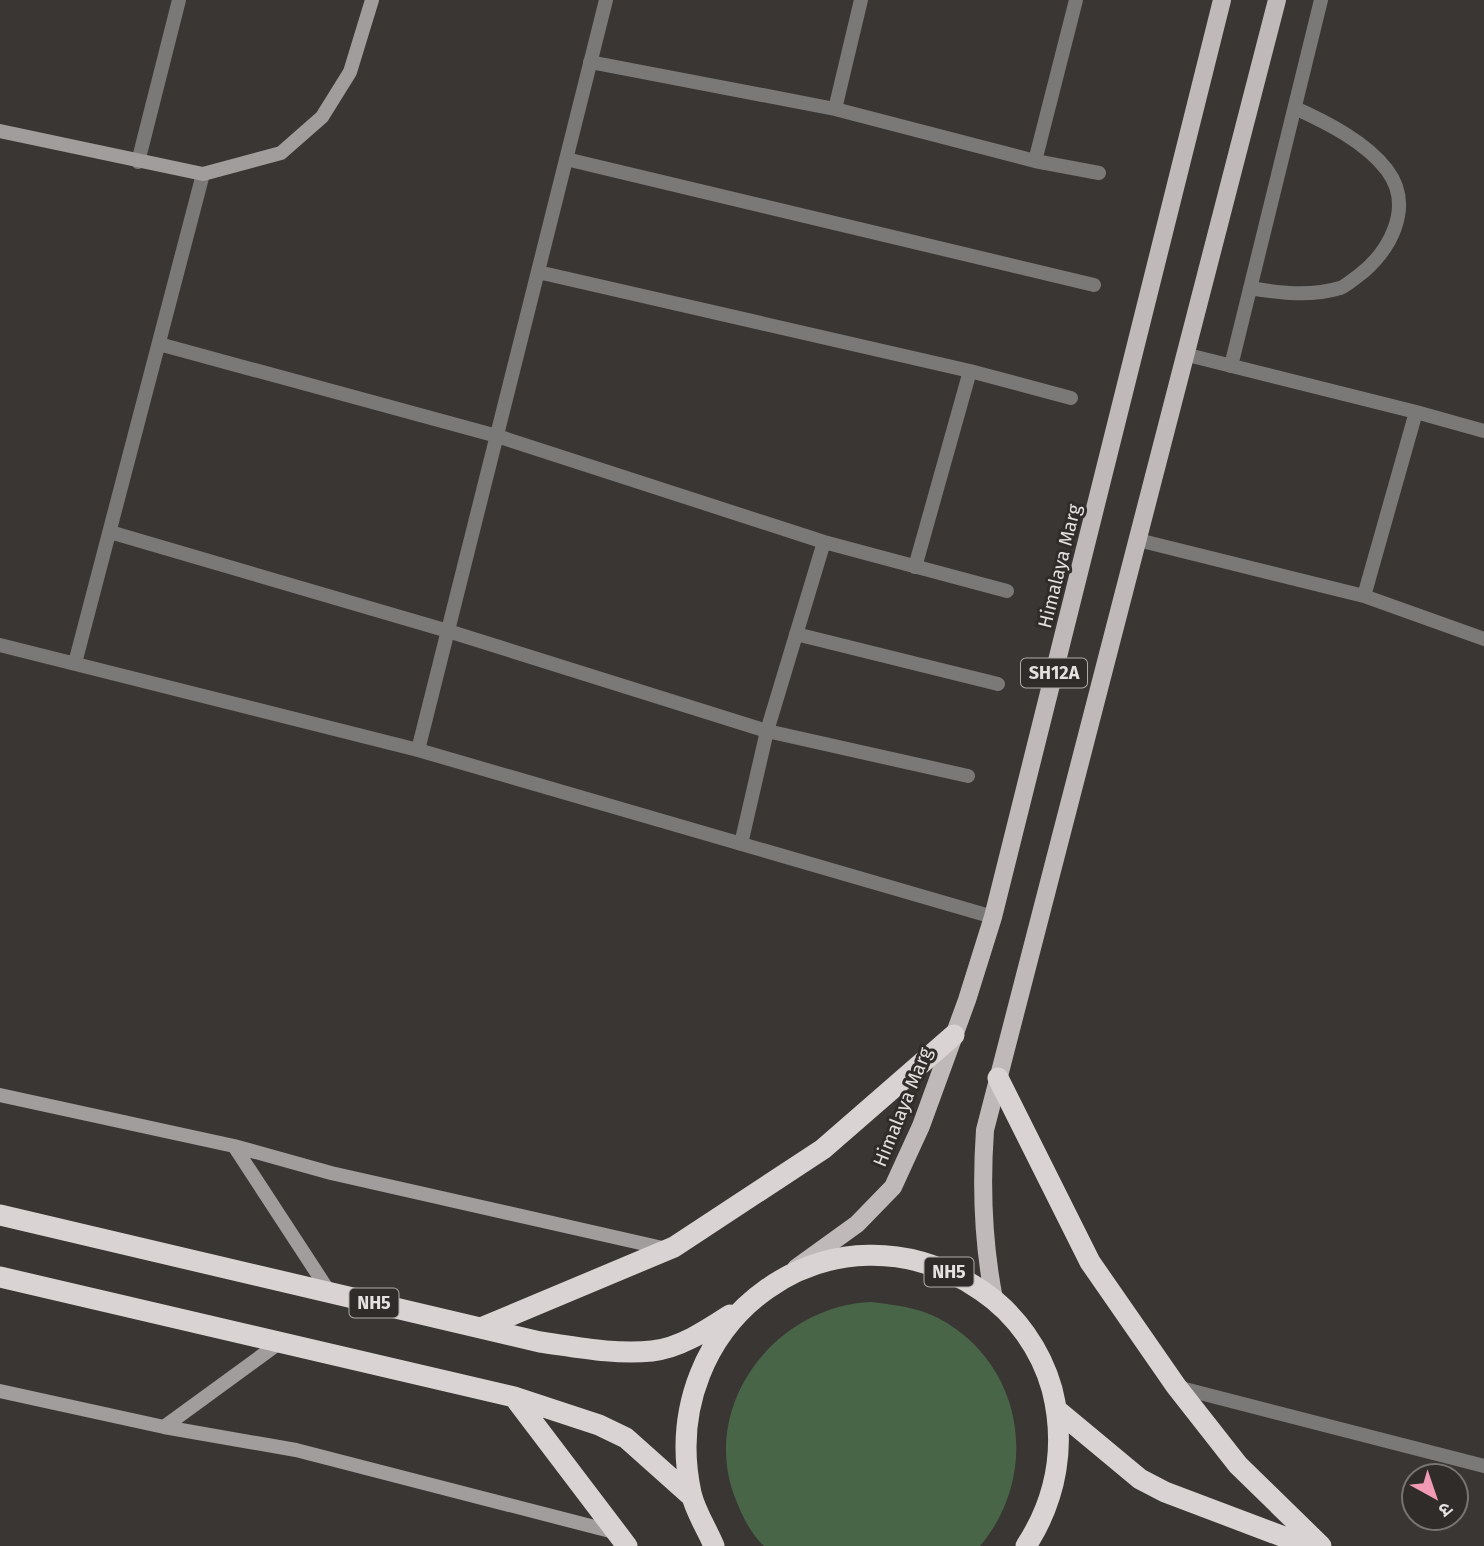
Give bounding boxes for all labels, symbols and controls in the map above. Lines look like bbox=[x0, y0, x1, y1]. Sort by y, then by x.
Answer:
street label: Himalaya Marg bbox=[1033, 502, 1086, 630]
road number: SH12A bbox=[1021, 658, 1087, 688]
street label: Himalaya Marg bbox=[868, 1044, 937, 1170]
road number: NH5 bbox=[925, 1258, 974, 1287]
road number: NH5 bbox=[350, 1288, 398, 1318]
north arrow bbox=[1400, 1462, 1470, 1532]
text: उ bbox=[1433, 1497, 1457, 1523]

